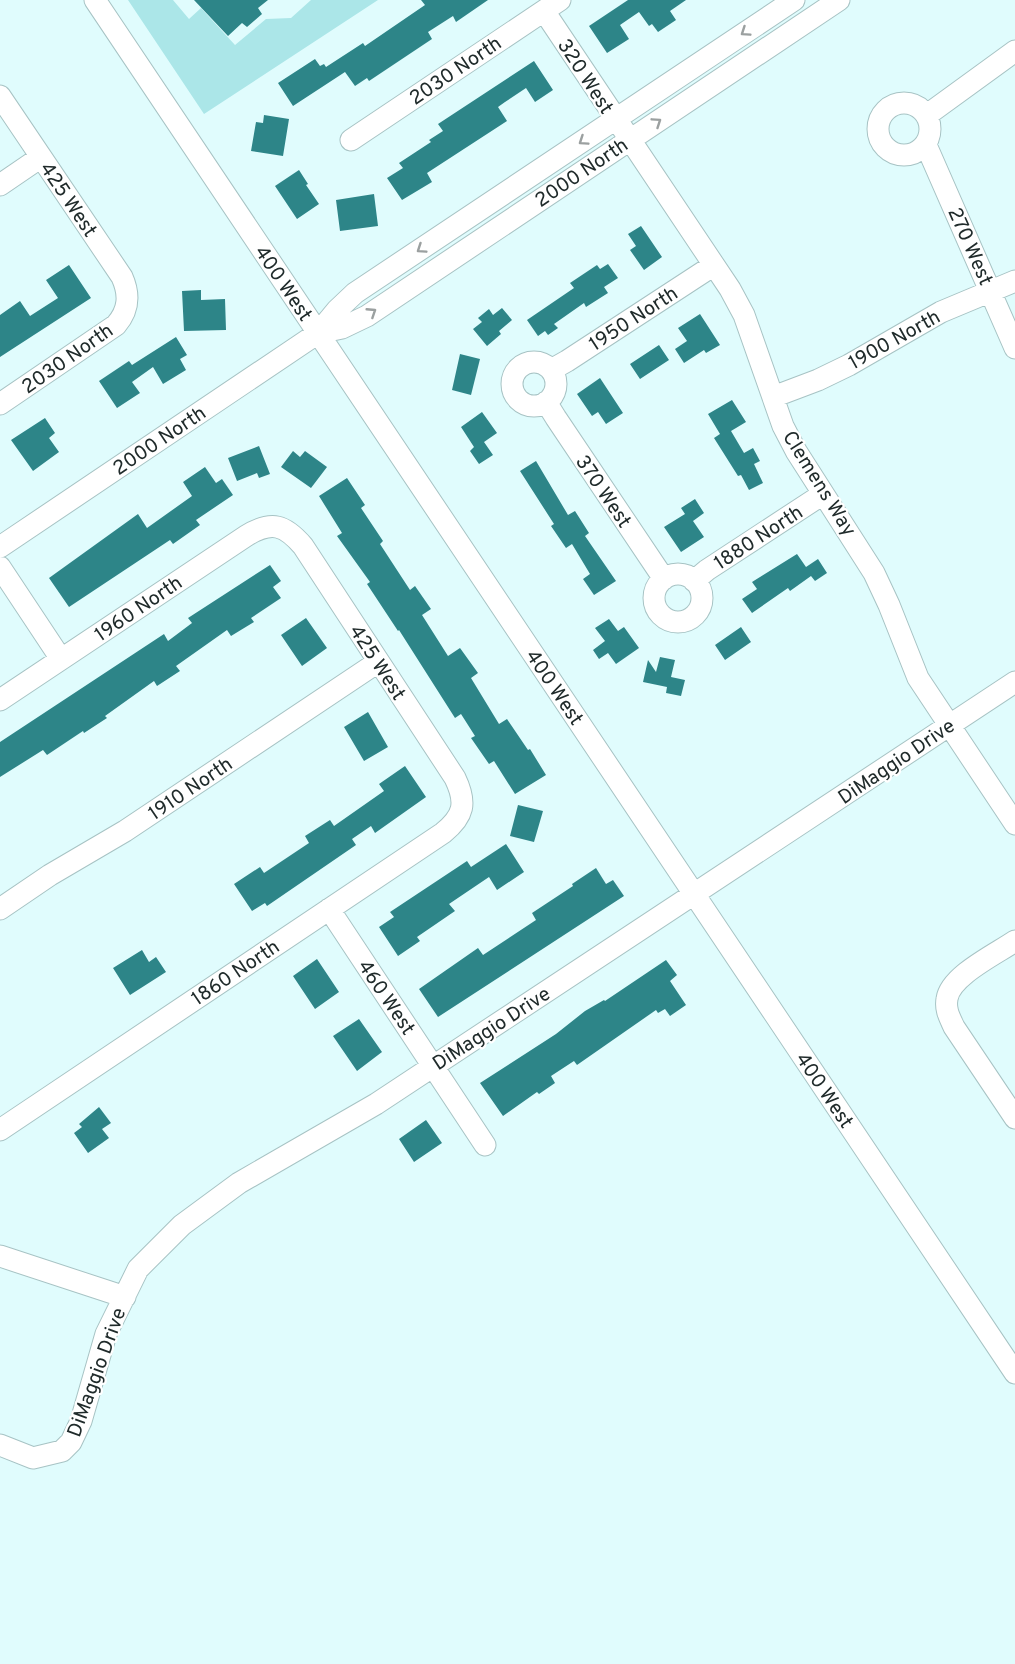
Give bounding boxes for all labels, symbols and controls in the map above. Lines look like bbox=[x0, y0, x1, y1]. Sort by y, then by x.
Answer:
one-way arrow bbox=[741, 25, 752, 36]
street label: 2030 North bbox=[405, 31, 507, 112]
street label: 320 West bbox=[550, 34, 618, 120]
one-way arrow bbox=[650, 118, 661, 129]
street label: 2000 North bbox=[531, 133, 634, 214]
one-way arrow bbox=[579, 134, 590, 145]
street label: 425 West bbox=[33, 158, 102, 243]
street label: 270 West bbox=[940, 204, 998, 290]
street label: 400 West bbox=[248, 241, 317, 327]
one-way arrow bbox=[417, 242, 428, 253]
street label: 1950 North bbox=[585, 281, 684, 358]
street label: 1900 North bbox=[844, 305, 946, 377]
one-way arrow bbox=[365, 308, 376, 319]
street label: 2030 North bbox=[17, 319, 119, 401]
street label: 2000 North bbox=[109, 401, 212, 482]
street label: Clemens Way bbox=[776, 426, 861, 542]
street label: 370 West bbox=[568, 451, 636, 534]
street label: 1880 North bbox=[710, 500, 809, 577]
street label: 1960 North bbox=[90, 571, 188, 649]
street label: 425 West bbox=[342, 620, 410, 706]
street label: 400 West bbox=[519, 645, 588, 731]
street label: DiMaggio Drive bbox=[834, 714, 961, 811]
street label: 1910 North bbox=[144, 752, 238, 827]
street label: 1860 North bbox=[187, 935, 285, 1013]
street label: 460 West bbox=[351, 956, 420, 1041]
street label: DiMaggio Drive bbox=[428, 982, 556, 1078]
street label: 400 West bbox=[789, 1048, 858, 1134]
street label: DiMaggio Drive bbox=[62, 1304, 133, 1441]

